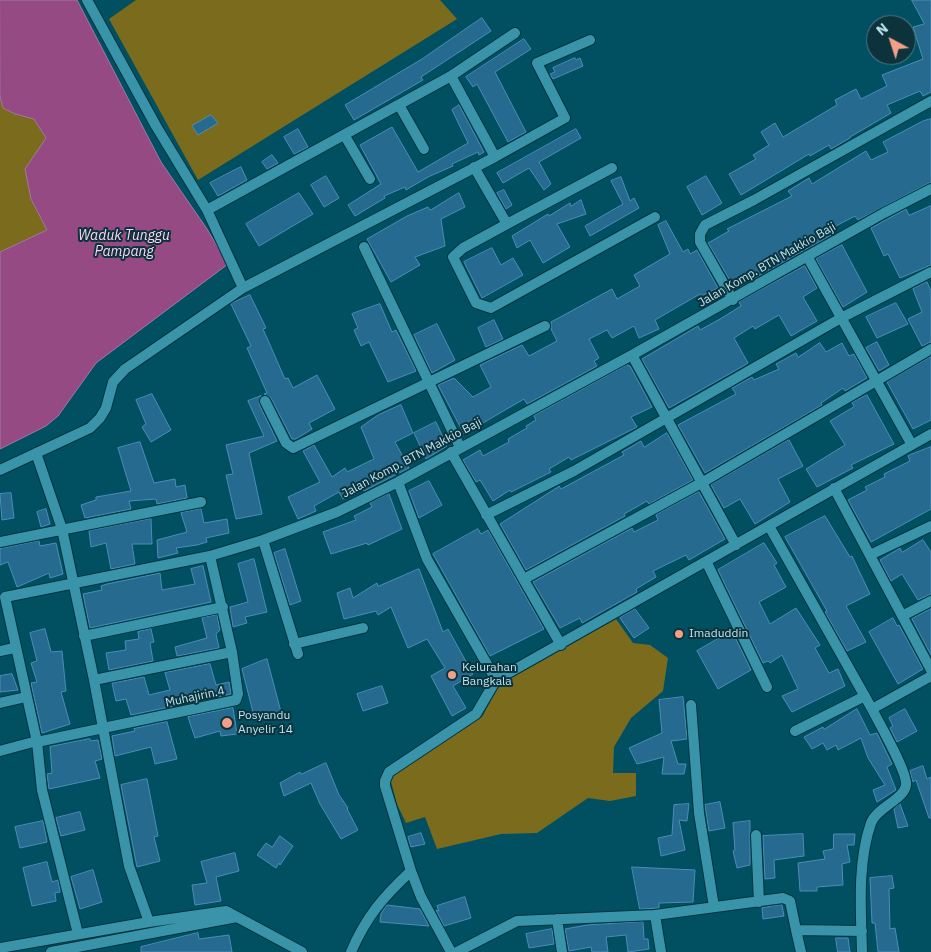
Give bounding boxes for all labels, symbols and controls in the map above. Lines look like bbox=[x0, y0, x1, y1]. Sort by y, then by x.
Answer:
north arrow bbox=[866, 15, 916, 65]
text: N bbox=[872, 19, 892, 39]
street label: Jalan Komp. BTN Makkio Baji bbox=[696, 220, 838, 310]
water label: Waduk Tunggu Pampang bbox=[78, 228, 170, 260]
street label: Jalan Komp. BTN Makkio Baji bbox=[340, 415, 484, 501]
place label: Imaduddin bbox=[689, 627, 748, 641]
marker: Imaduddin bbox=[673, 628, 685, 640]
place label: Kelurahan Bangkala bbox=[462, 661, 517, 689]
marker: Kelurahan Bangkala bbox=[446, 669, 458, 681]
street label: Muhajirin.4 bbox=[164, 684, 226, 710]
place label: Posyandu Anyelir 14 bbox=[238, 709, 293, 737]
marker: Posyandu Anyelir 14 bbox=[220, 716, 234, 730]

